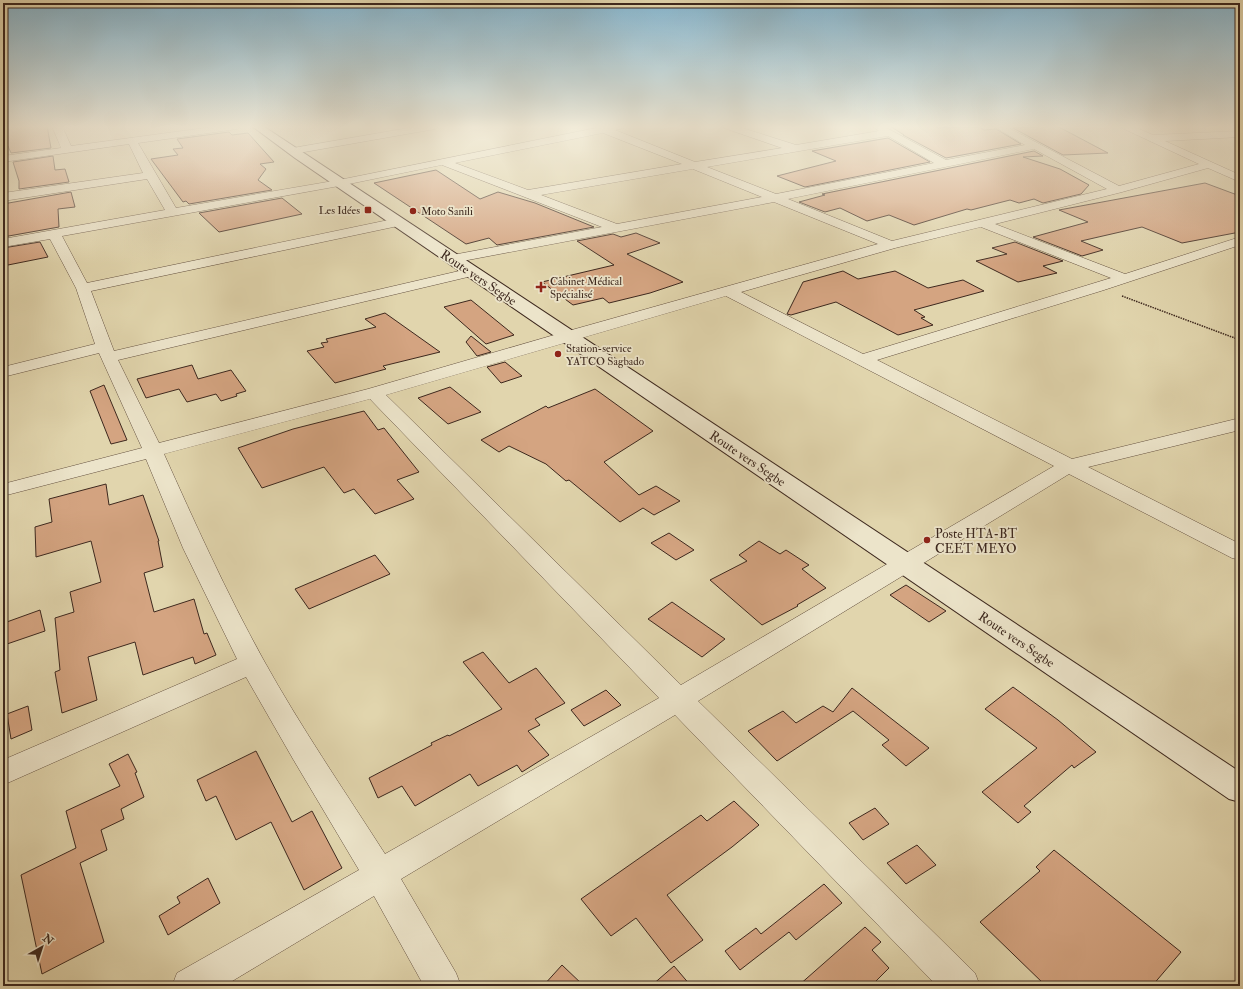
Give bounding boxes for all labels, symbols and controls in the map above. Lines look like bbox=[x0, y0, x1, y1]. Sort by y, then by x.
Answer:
place label: Les Idées bbox=[319, 204, 360, 217]
marker: Les Idées bbox=[363, 205, 373, 215]
place label: Moto Sanili bbox=[421, 205, 473, 218]
marker: Moto Sanili bbox=[408, 206, 418, 216]
street label: Route vers Segbe bbox=[437, 247, 520, 309]
place label: Cabinet Médical Spécialisé bbox=[550, 275, 622, 302]
marker: Cabinet Médical Spécialisé bbox=[535, 281, 547, 293]
place label: Station-service YATCO Sagbado bbox=[566, 342, 644, 368]
marker: Station-service YATCO Sagbado bbox=[553, 349, 563, 359]
street label: Route vers Segbe bbox=[706, 428, 789, 490]
place label: Poste HTA-BT CEET MEYO bbox=[935, 526, 1018, 557]
marker: Poste HTA-BT CEET MEYO bbox=[922, 535, 932, 545]
street label: Route vers Segbe bbox=[975, 609, 1058, 671]
north arrow bbox=[22, 927, 62, 967]
text: N bbox=[39, 931, 57, 948]

